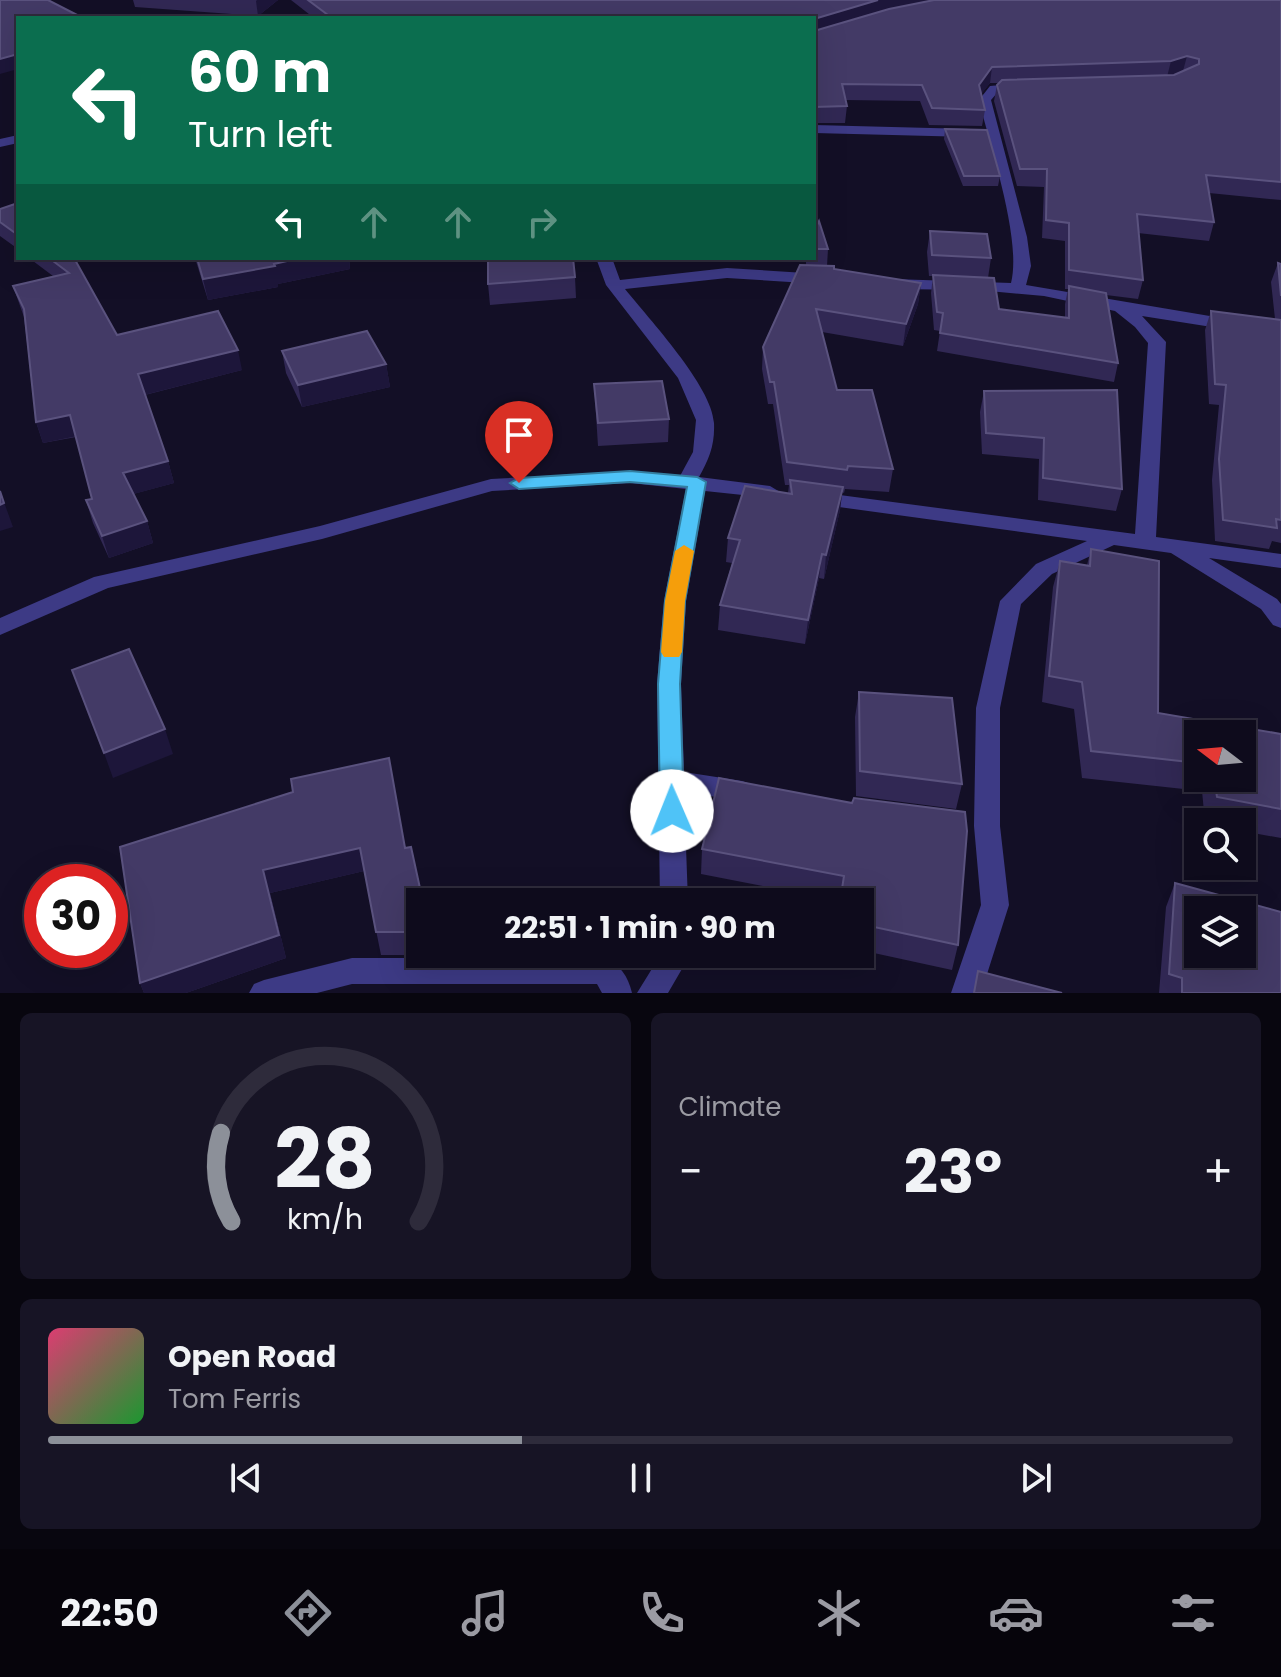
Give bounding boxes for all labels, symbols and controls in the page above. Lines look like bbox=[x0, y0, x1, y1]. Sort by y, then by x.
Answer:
text: 60 m bbox=[188, 33, 331, 112]
icon: left bbox=[56, 48, 160, 152]
text: Turn left bbox=[188, 109, 333, 160]
icon: left bbox=[268, 200, 312, 244]
icon: ahead bbox=[352, 200, 396, 244]
icon: ahead bbox=[436, 200, 480, 244]
icon: right bbox=[520, 200, 564, 244]
pin bbox=[485, 401, 553, 483]
icon: arrive bbox=[497, 413, 541, 457]
north arrow bbox=[1184, 720, 1256, 792]
map controls bbox=[1184, 720, 1256, 968]
position arrow bbox=[630, 769, 714, 853]
button: search bbox=[1184, 808, 1256, 880]
speed limit sign: 30 bbox=[24, 864, 128, 968]
button: layers bbox=[1184, 896, 1256, 968]
text: 22:51 · 1 min · 90 m bbox=[504, 906, 776, 949]
text: Climate bbox=[679, 1089, 781, 1125]
text: 28 bbox=[275, 1101, 376, 1217]
text: 23° bbox=[904, 1130, 1002, 1214]
text: − bbox=[679, 1141, 703, 1202]
text: + bbox=[1203, 1141, 1233, 1202]
text: km/h bbox=[287, 1199, 363, 1239]
text: Open Road bbox=[168, 1335, 336, 1378]
text: Tom Ferris bbox=[168, 1381, 301, 1417]
icon: previous bbox=[224, 1456, 268, 1500]
icon: pause bbox=[619, 1456, 663, 1500]
icon: next bbox=[1014, 1456, 1058, 1500]
icon: directions bbox=[280, 1585, 336, 1641]
icon: music bbox=[457, 1585, 513, 1641]
icon: phone bbox=[634, 1585, 690, 1641]
icon: climate bbox=[811, 1585, 867, 1641]
icon: car bbox=[988, 1585, 1044, 1641]
icon: filters bbox=[1165, 1585, 1221, 1641]
text: 22:50 bbox=[60, 1588, 159, 1639]

